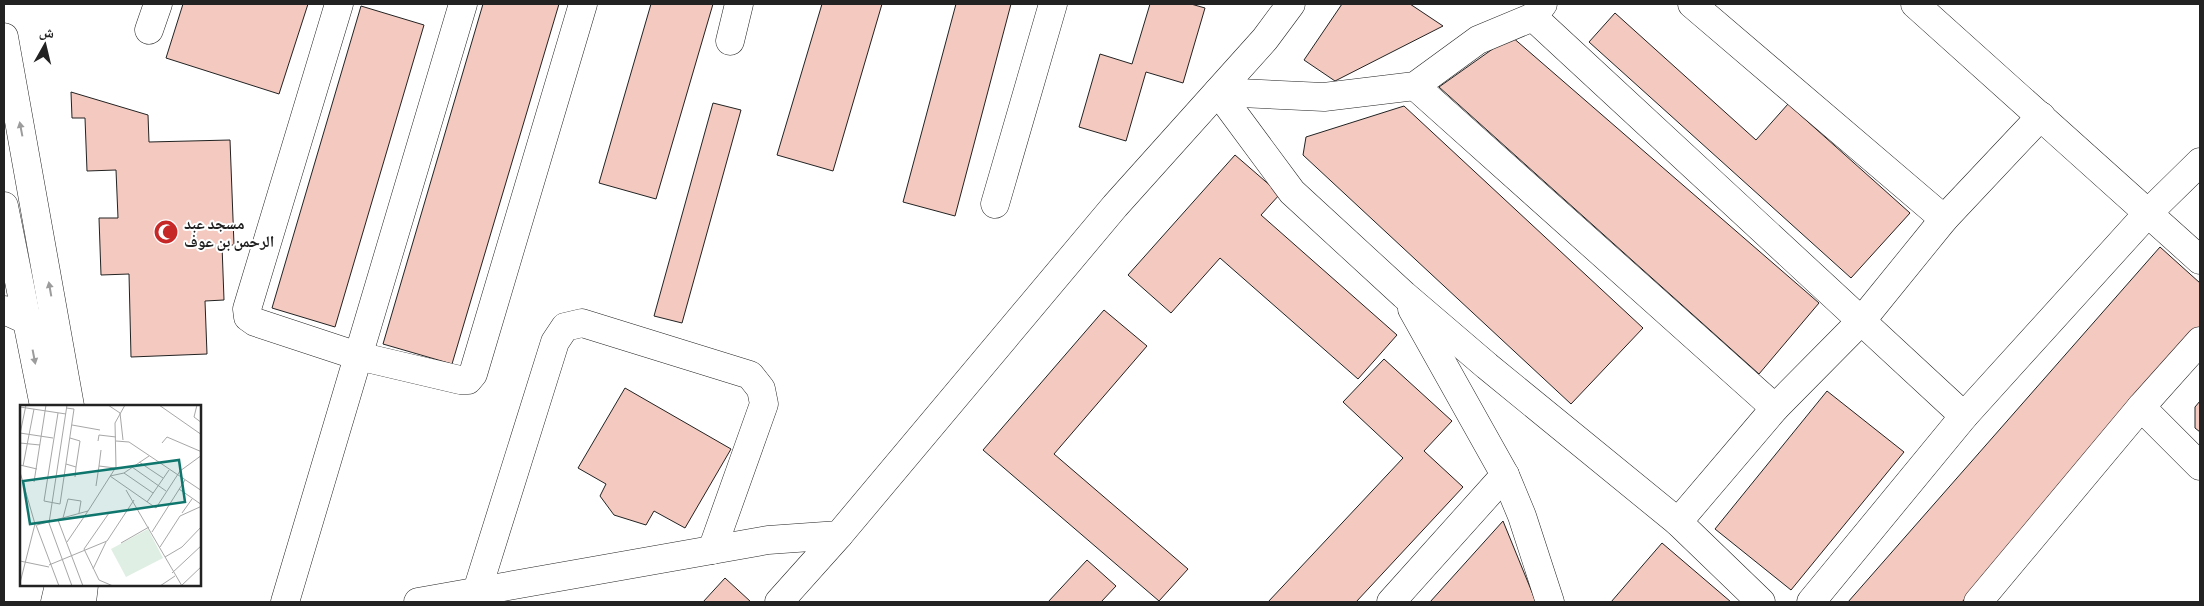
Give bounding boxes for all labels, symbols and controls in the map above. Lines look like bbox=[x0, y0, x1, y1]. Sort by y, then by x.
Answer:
north arrow bbox=[20, 20, 70, 70]
text: ش bbox=[38, 23, 55, 42]
one-way arrow bbox=[17, 121, 25, 137]
place label: مسجد عبد الرحمن بن عوف bbox=[184, 214, 274, 251]
mosque icon: مسجد عبد الرحمن بن عوف bbox=[153, 219, 179, 245]
one-way arrow bbox=[45, 281, 53, 297]
one-way arrow bbox=[31, 349, 39, 365]
inset map bbox=[20, 405, 201, 586]

